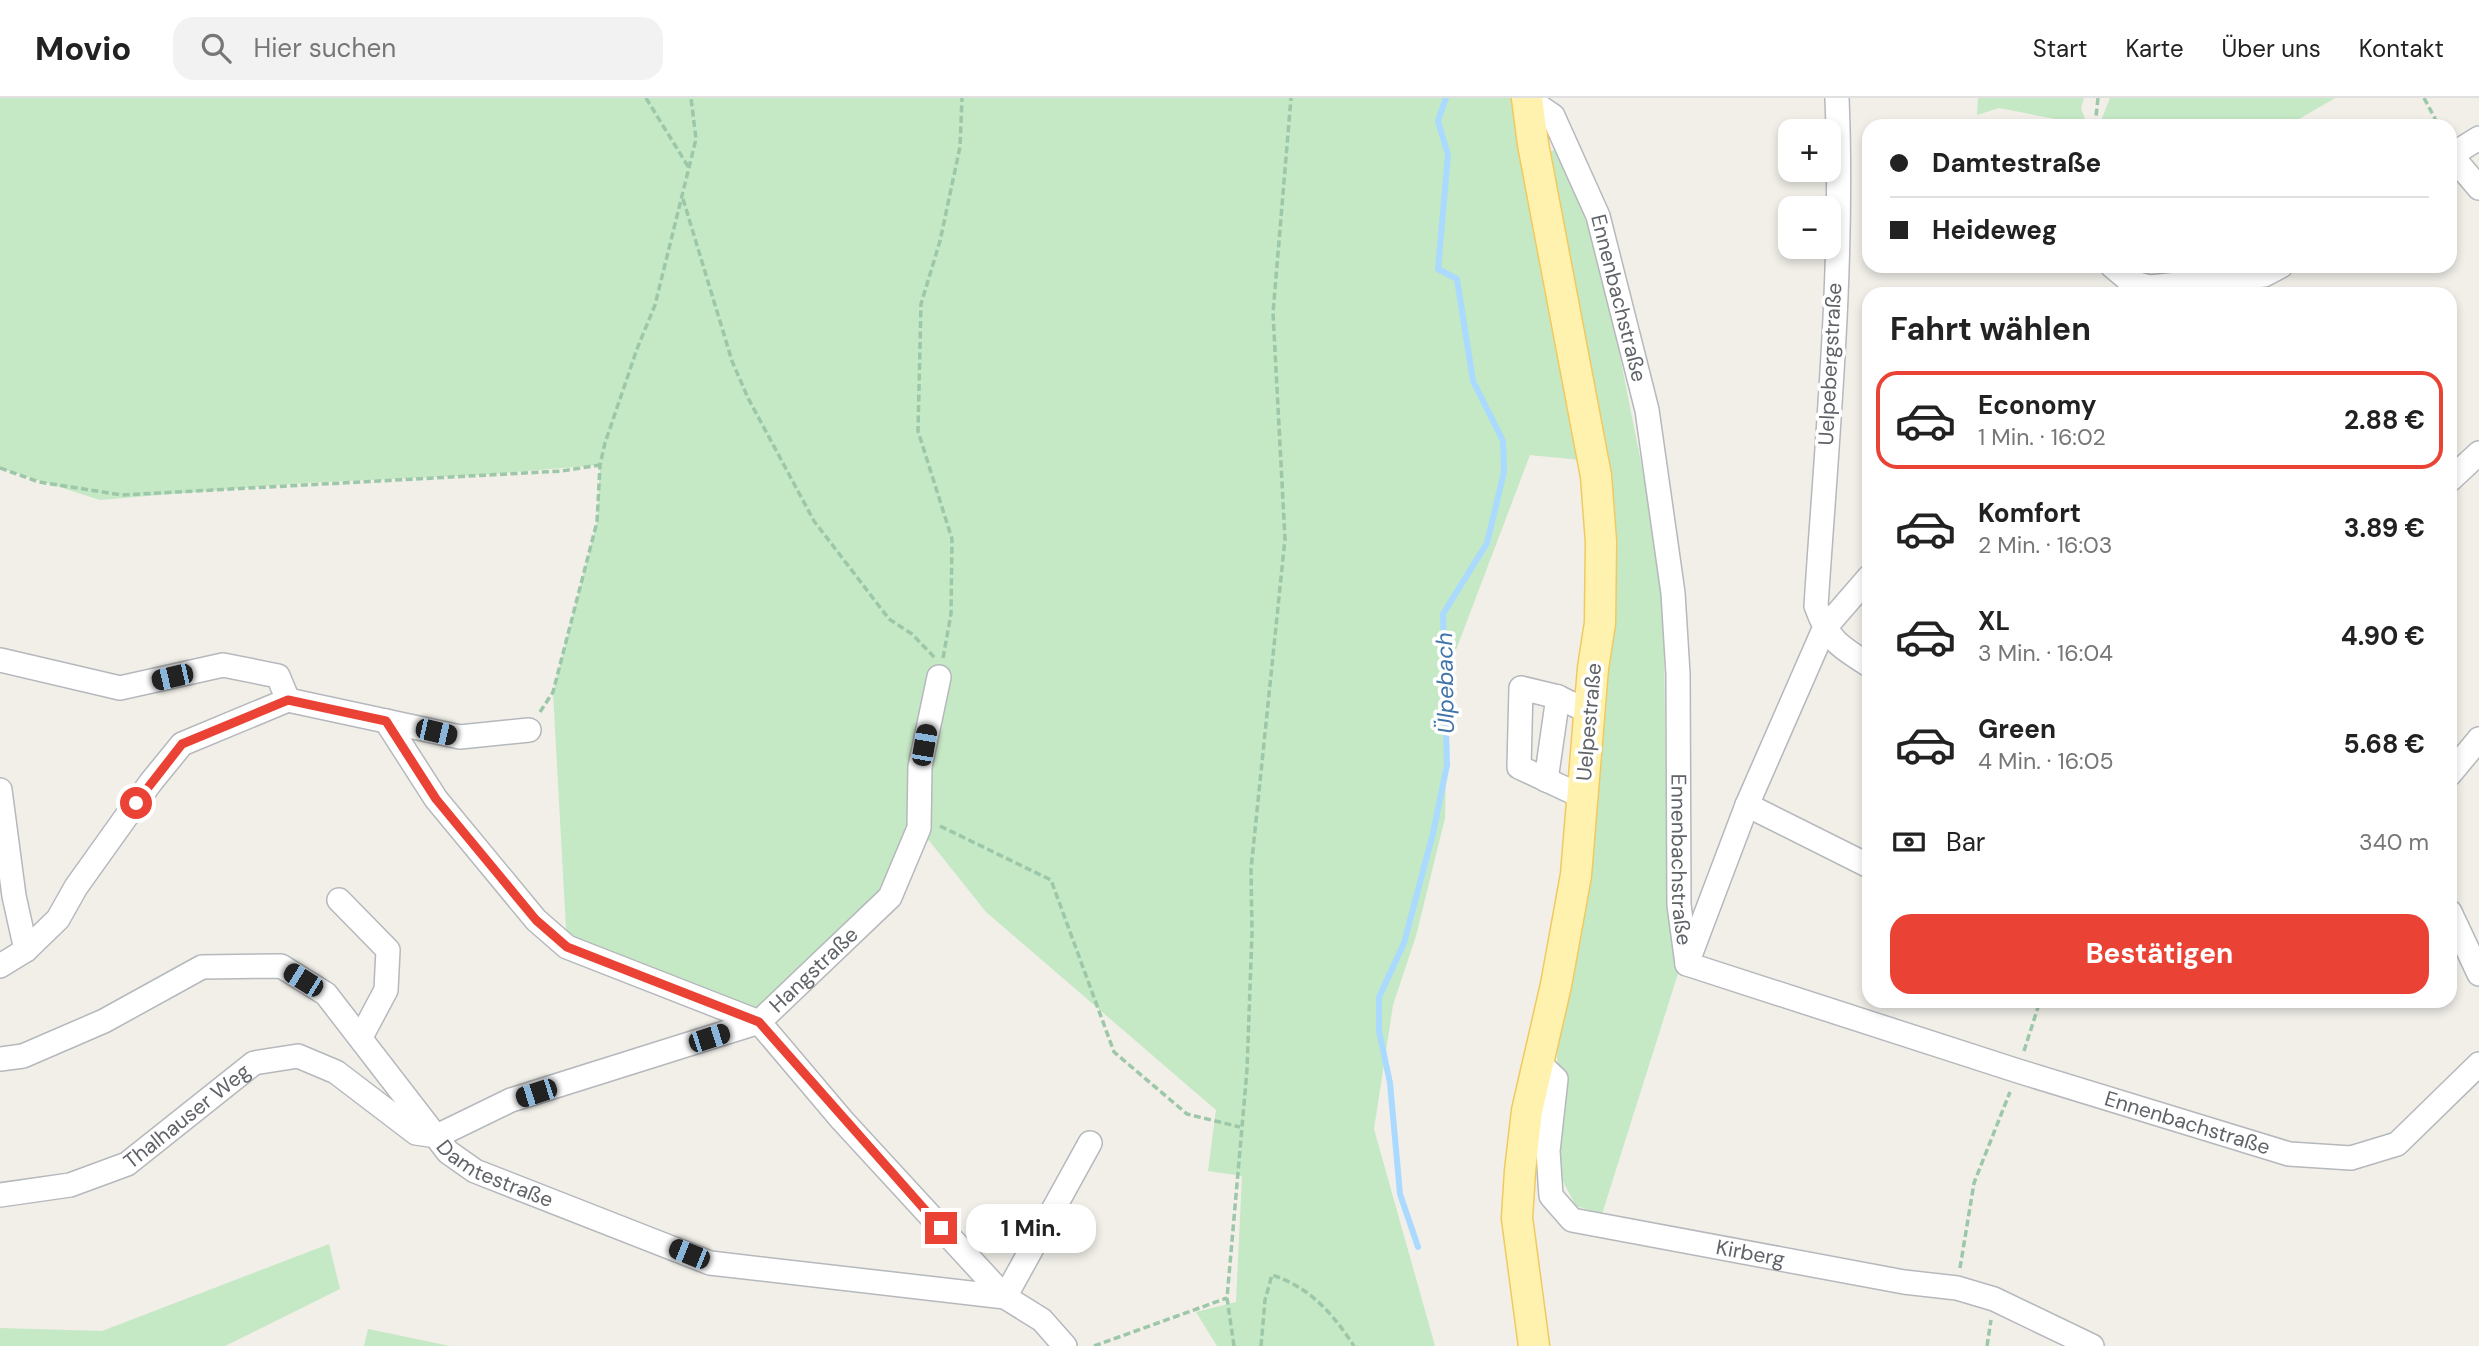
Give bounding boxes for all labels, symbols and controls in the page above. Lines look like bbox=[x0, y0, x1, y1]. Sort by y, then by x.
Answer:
search box bbox=[173, 17, 663, 80]
text: Movio bbox=[35, 27, 131, 70]
icon: search bbox=[197, 29, 235, 67]
text: Hier suchen bbox=[253, 31, 396, 65]
text: Start bbox=[2033, 33, 2087, 64]
text: Karte bbox=[2125, 33, 2184, 64]
text: Über uns bbox=[2222, 33, 2321, 64]
text: Kontakt bbox=[2359, 33, 2444, 64]
map controls bbox=[1778, 119, 1841, 259]
button: + bbox=[1778, 119, 1841, 182]
text: Damtestraße bbox=[1932, 146, 2101, 180]
button: − bbox=[1778, 196, 1841, 259]
street label: Ennenbachstraße bbox=[1584, 211, 1653, 385]
text: Heideweg bbox=[1932, 213, 2057, 247]
street label: Uelpebergstraße bbox=[1812, 282, 1848, 446]
text: Fahrt wählen bbox=[1890, 308, 2091, 350]
text: Economy bbox=[1978, 388, 2096, 422]
icon: car bbox=[1894, 389, 1957, 452]
text: 2.88 € bbox=[2344, 403, 2425, 437]
text: 1 Min. · 16:02 bbox=[1978, 422, 2106, 452]
text: Komfort bbox=[1978, 496, 2081, 530]
icon: car bbox=[1894, 497, 1957, 560]
text: 3.89 € bbox=[2344, 511, 2425, 545]
text: 2 Min. · 16:03 bbox=[1978, 530, 2112, 560]
text: XL bbox=[1978, 604, 2010, 638]
icon: car bbox=[1894, 605, 1957, 668]
text: 4.90 € bbox=[2341, 619, 2425, 653]
water label: Ülpebach bbox=[1429, 632, 1461, 734]
text: 3 Min. · 16:04 bbox=[1978, 638, 2113, 668]
car bbox=[150, 662, 195, 692]
street label: Uelpestraße bbox=[1570, 662, 1608, 782]
text: Green bbox=[1978, 712, 2056, 746]
icon: car bbox=[1894, 713, 1957, 776]
car bbox=[414, 717, 459, 747]
car bbox=[911, 722, 938, 768]
text: 5.68 € bbox=[2343, 727, 2425, 761]
text: 4 Min. · 16:05 bbox=[1978, 746, 2114, 776]
street label: Ennenbachstraße bbox=[1664, 774, 1698, 947]
route start bbox=[120, 787, 152, 819]
icon: cash bbox=[1890, 823, 1928, 861]
text: Bar bbox=[1946, 825, 1985, 859]
text: 340 m bbox=[2359, 827, 2429, 857]
button: Bestätigen bbox=[1890, 914, 2429, 994]
street label: Hangstraße bbox=[763, 921, 864, 1019]
car bbox=[280, 960, 327, 1000]
car bbox=[686, 1022, 733, 1054]
street label: Thalhauser Weg bbox=[118, 1057, 256, 1175]
car bbox=[513, 1077, 560, 1109]
street label: Ennenbachstraße bbox=[2101, 1084, 2274, 1161]
street label: Damtestraße bbox=[430, 1134, 557, 1214]
callout: 1 Min. bbox=[965, 1204, 1095, 1252]
route end bbox=[925, 1212, 957, 1244]
text: 1 Min. bbox=[1001, 1213, 1061, 1243]
street label: Kirberg bbox=[1714, 1233, 1787, 1273]
car bbox=[666, 1236, 713, 1272]

